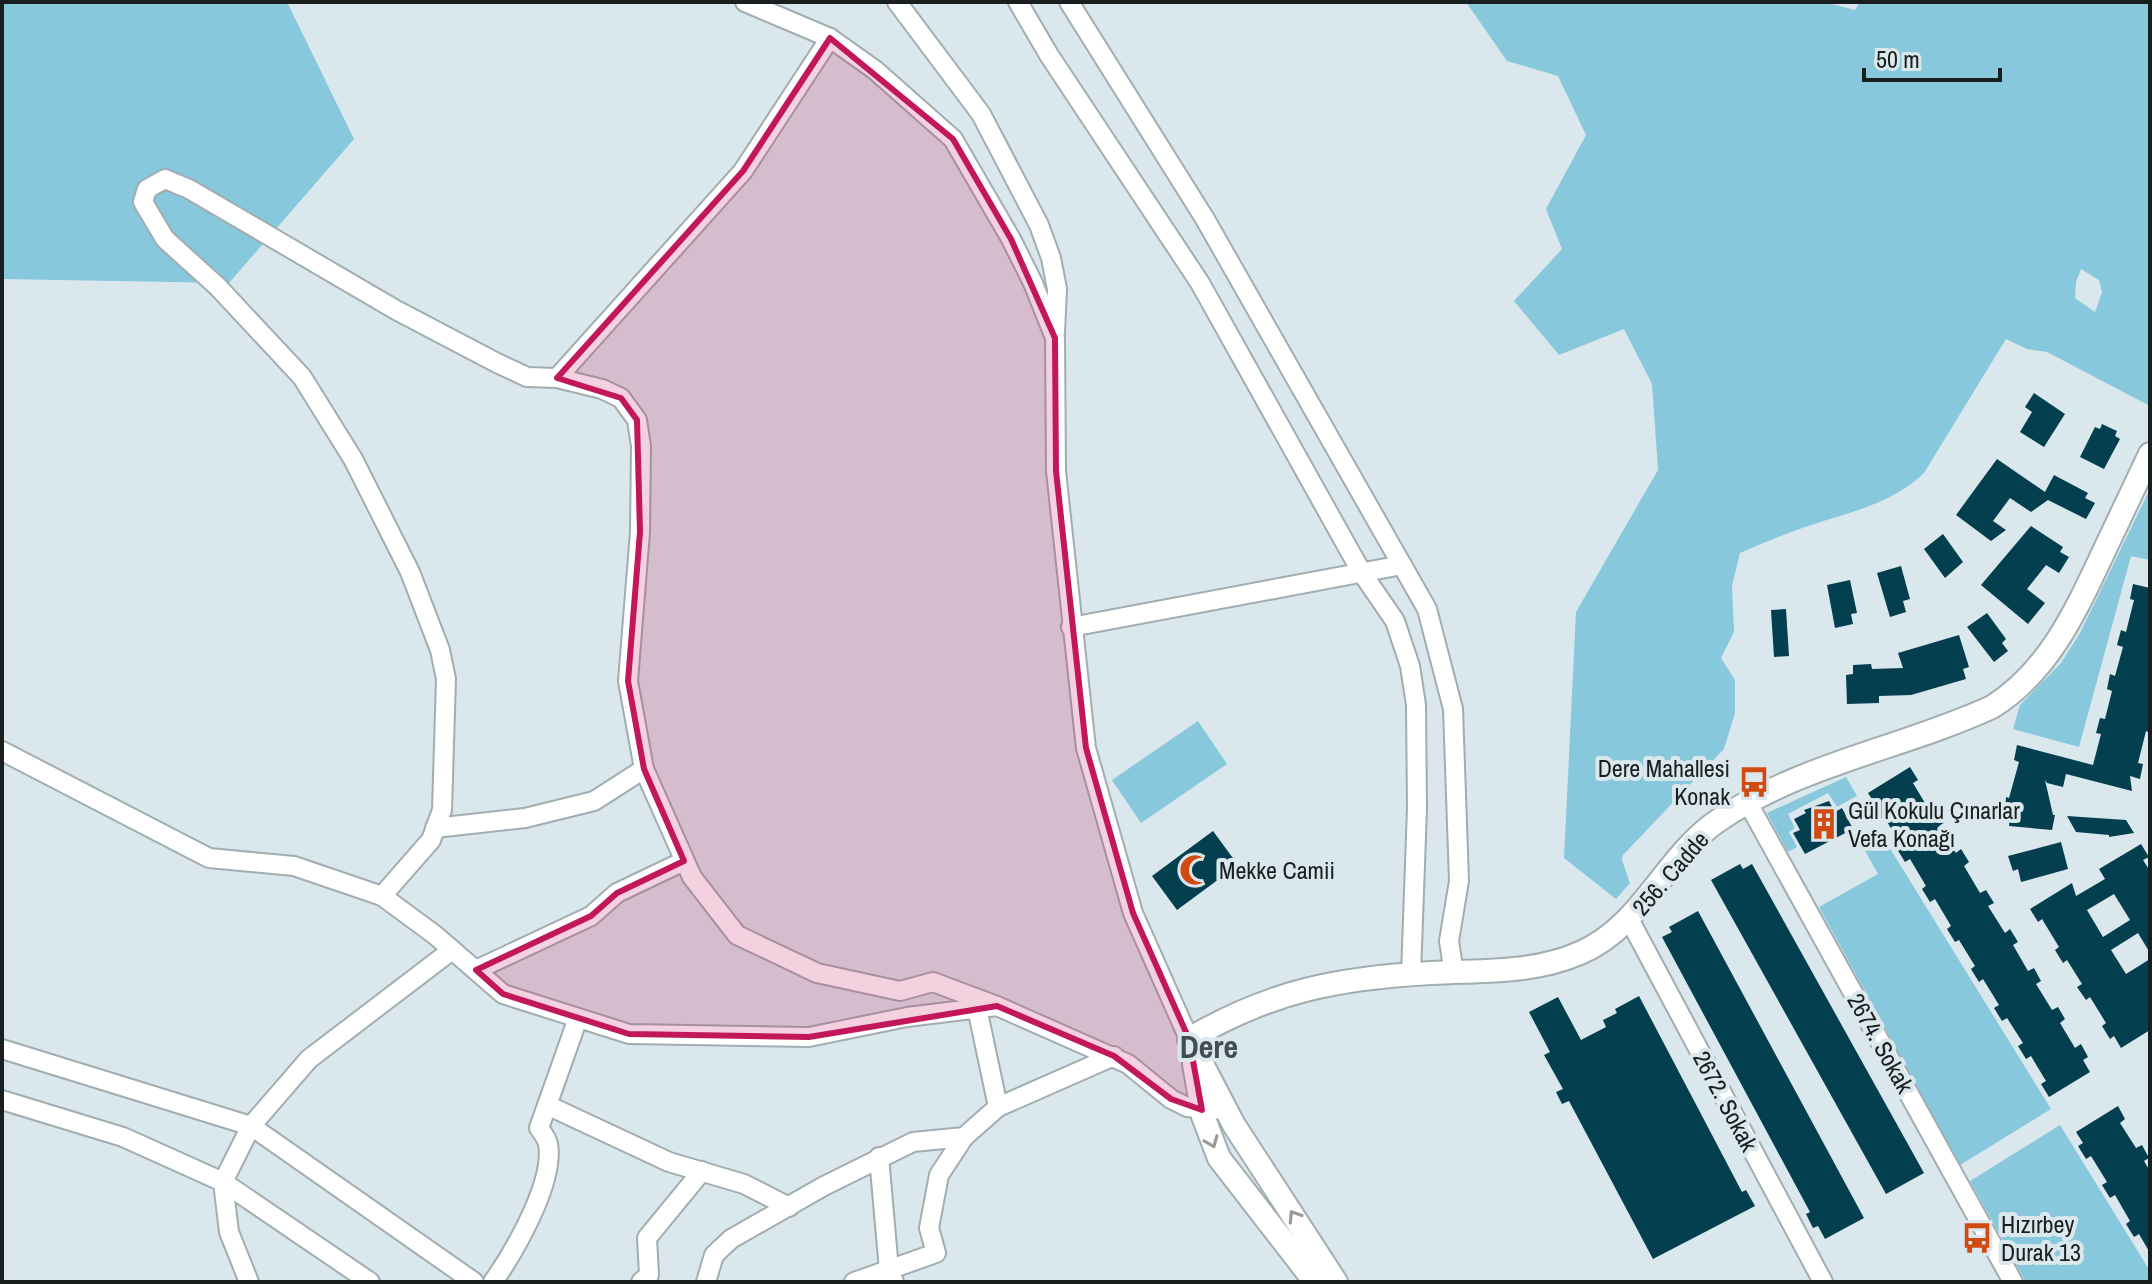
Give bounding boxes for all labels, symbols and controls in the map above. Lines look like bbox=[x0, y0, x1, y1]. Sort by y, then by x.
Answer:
scale bar bbox=[1864, 32, 2000, 82]
text: 50 m bbox=[1876, 43, 1920, 75]
place label: Dere Mahallesi Konak bbox=[1598, 752, 1730, 812]
bus stop icon: Dere Mahallesi Konak bbox=[1737, 765, 1771, 799]
place label: Gül Kokulu Çınarlar Vefa Konağı bbox=[1848, 794, 2020, 854]
building icon: Gül Kokulu Çınarlar Vefa Konağı bbox=[1807, 807, 1841, 841]
street label: 256. Cadde bbox=[1625, 824, 1715, 922]
mosque icon: Mekke Camii bbox=[1178, 853, 1212, 887]
place label: Mekke Camii bbox=[1219, 854, 1335, 886]
street label: 2674. Sokak bbox=[1840, 987, 1922, 1099]
district label: Dere bbox=[1180, 1025, 1238, 1068]
street label: 2672. Sokak bbox=[1686, 1045, 1766, 1157]
one-way arrow bbox=[1202, 1134, 1219, 1148]
place label: Hızırbey Durak 13 bbox=[2001, 1208, 2081, 1268]
one-way arrow bbox=[1289, 1211, 1304, 1225]
bus stop icon: Hızırbey Durak 13 bbox=[1960, 1221, 1994, 1255]

